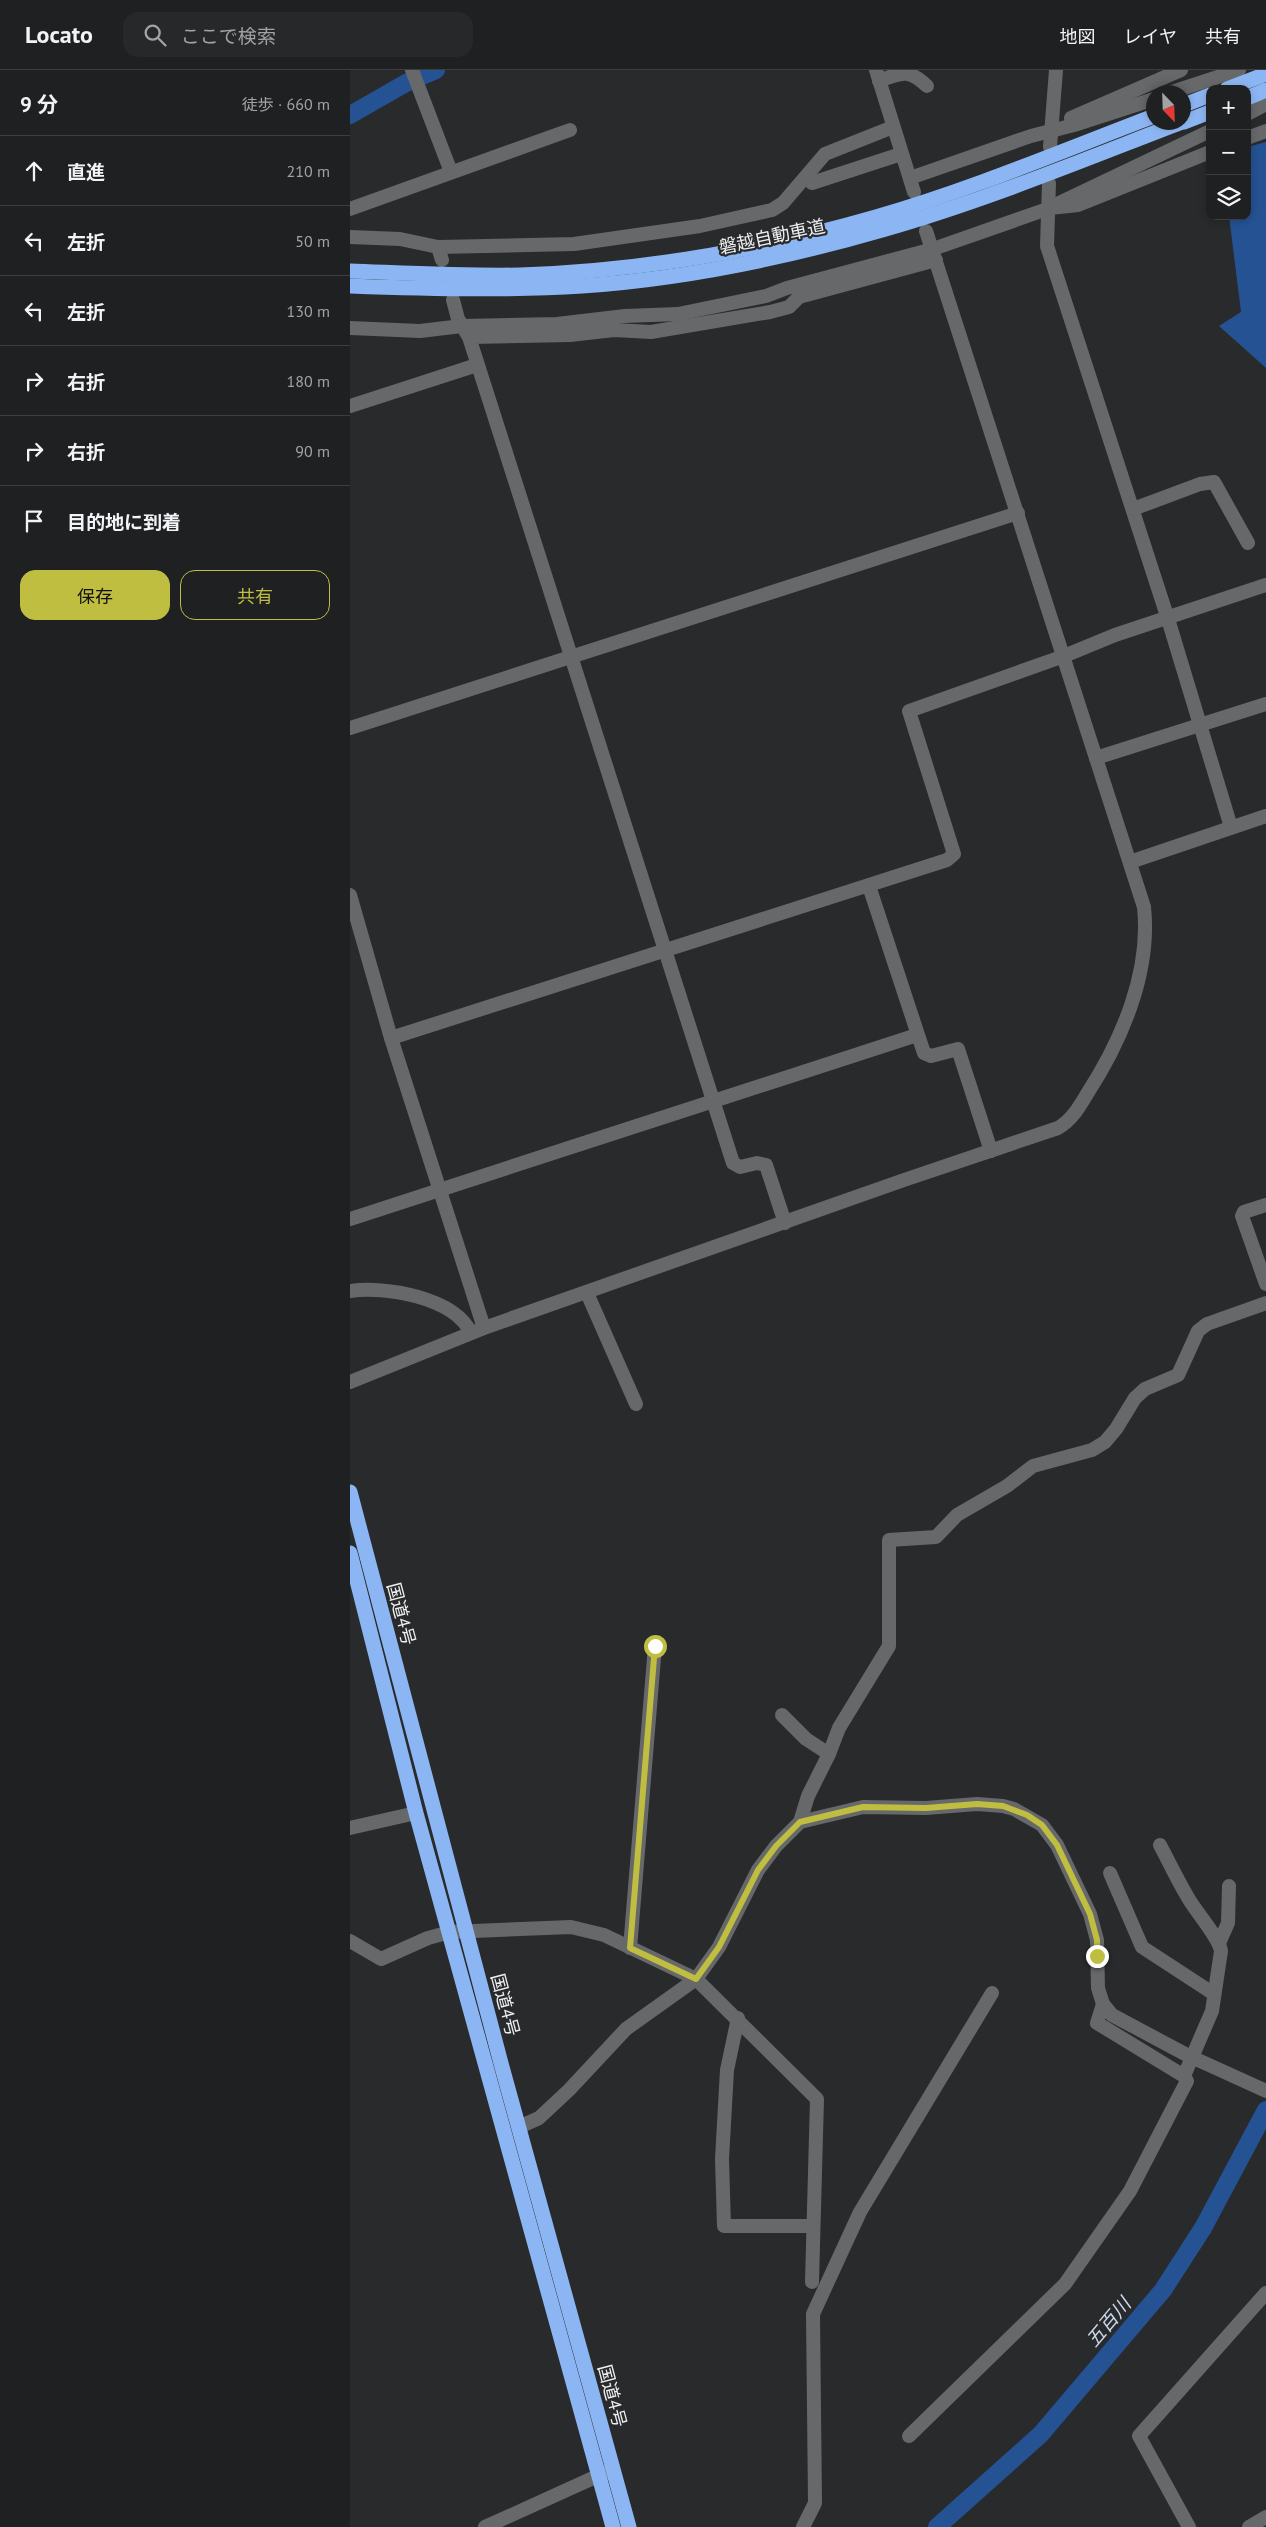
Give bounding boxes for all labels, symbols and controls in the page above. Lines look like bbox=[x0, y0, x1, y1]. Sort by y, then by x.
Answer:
search box bbox=[123, 12, 473, 57]
text: Locato bbox=[25, 19, 93, 50]
icon: search bbox=[141, 21, 169, 49]
text: ここで検索 bbox=[181, 24, 276, 48]
text: 地図 bbox=[1060, 25, 1096, 48]
text: レイヤ bbox=[1124, 25, 1177, 48]
text: 共有 bbox=[1205, 25, 1241, 48]
north arrow bbox=[1146, 85, 1191, 130]
map controls bbox=[1206, 85, 1251, 220]
button: + bbox=[1206, 85, 1251, 130]
text: 9 分 bbox=[20, 91, 58, 118]
text: 徒歩 · 660 m bbox=[242, 94, 330, 114]
button: − bbox=[1206, 130, 1251, 175]
icon: ahead bbox=[20, 157, 48, 185]
text: 直進 bbox=[67, 160, 105, 184]
text: 210 m bbox=[287, 161, 330, 181]
button: layers bbox=[1206, 175, 1251, 220]
street label: 磐越自動車道 bbox=[717, 214, 827, 259]
icon: left bbox=[20, 227, 48, 255]
text: 左折 bbox=[67, 230, 105, 254]
text: 50 m bbox=[295, 231, 330, 251]
icon: left bbox=[20, 297, 48, 325]
text: 左折 bbox=[67, 300, 105, 324]
text: 130 m bbox=[287, 301, 330, 321]
icon: right bbox=[20, 367, 48, 395]
text: 右折 bbox=[67, 370, 105, 394]
text: 180 m bbox=[287, 371, 330, 391]
icon: right bbox=[20, 437, 48, 465]
text: 右折 bbox=[67, 440, 105, 464]
text: 90 m bbox=[295, 441, 330, 461]
icon: arrive bbox=[20, 507, 48, 535]
text: 目的地に到着 bbox=[67, 510, 181, 534]
button: 保存 bbox=[20, 570, 170, 620]
button: 共有 bbox=[180, 570, 330, 620]
street label: 国道4号 bbox=[382, 1580, 421, 1648]
route start bbox=[644, 1635, 667, 1658]
route end bbox=[1086, 1945, 1109, 1968]
street label: 国道4号 bbox=[486, 1971, 525, 2039]
water label: 五百川 bbox=[1080, 2291, 1137, 2352]
street label: 国道4号 bbox=[593, 2362, 632, 2430]

